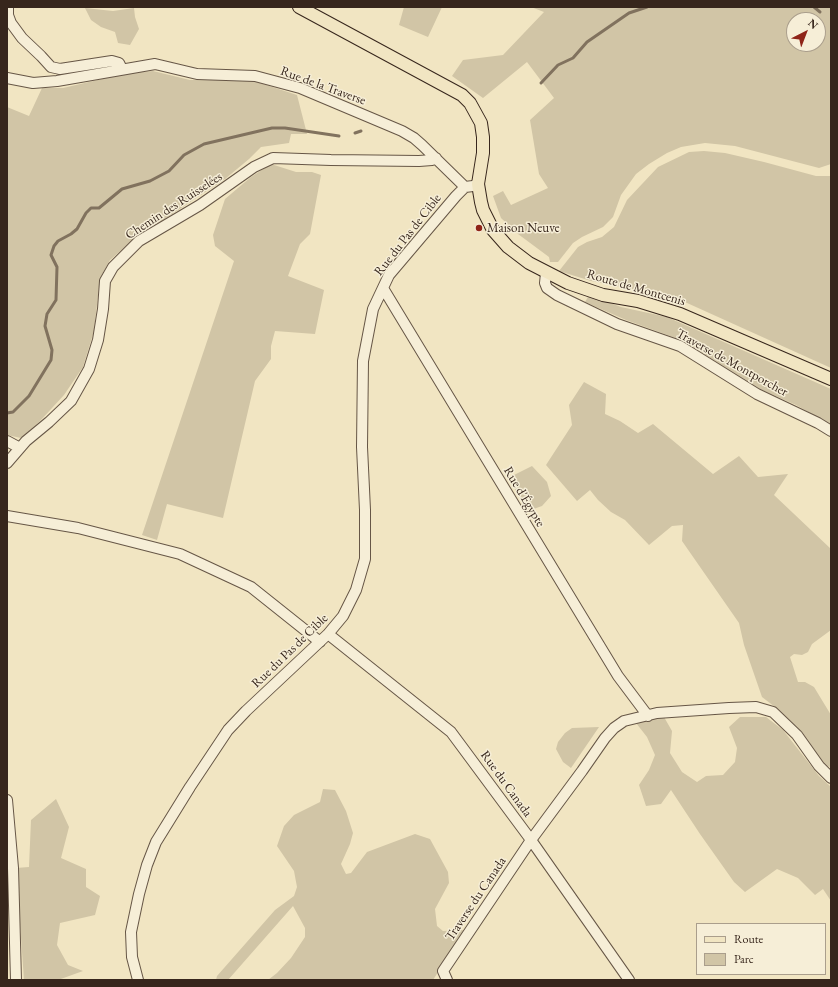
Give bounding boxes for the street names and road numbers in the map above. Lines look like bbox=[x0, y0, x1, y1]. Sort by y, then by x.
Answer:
street label: Rue de la Traverse bbox=[278, 63, 368, 109]
street label: Chemin des Ruisselées bbox=[123, 169, 225, 243]
street label: Rue du Pas de Cible bbox=[371, 191, 445, 279]
street label: Route de Montcenis bbox=[585, 266, 687, 310]
street label: Traverse de Montporcher bbox=[673, 326, 791, 400]
street label: Rue d'Égypte bbox=[500, 464, 548, 530]
street label: Rue du Pas de Cible bbox=[249, 611, 331, 691]
street label: Rue du Canada bbox=[477, 748, 535, 820]
street label: Traverse du Canada bbox=[442, 854, 510, 944]

